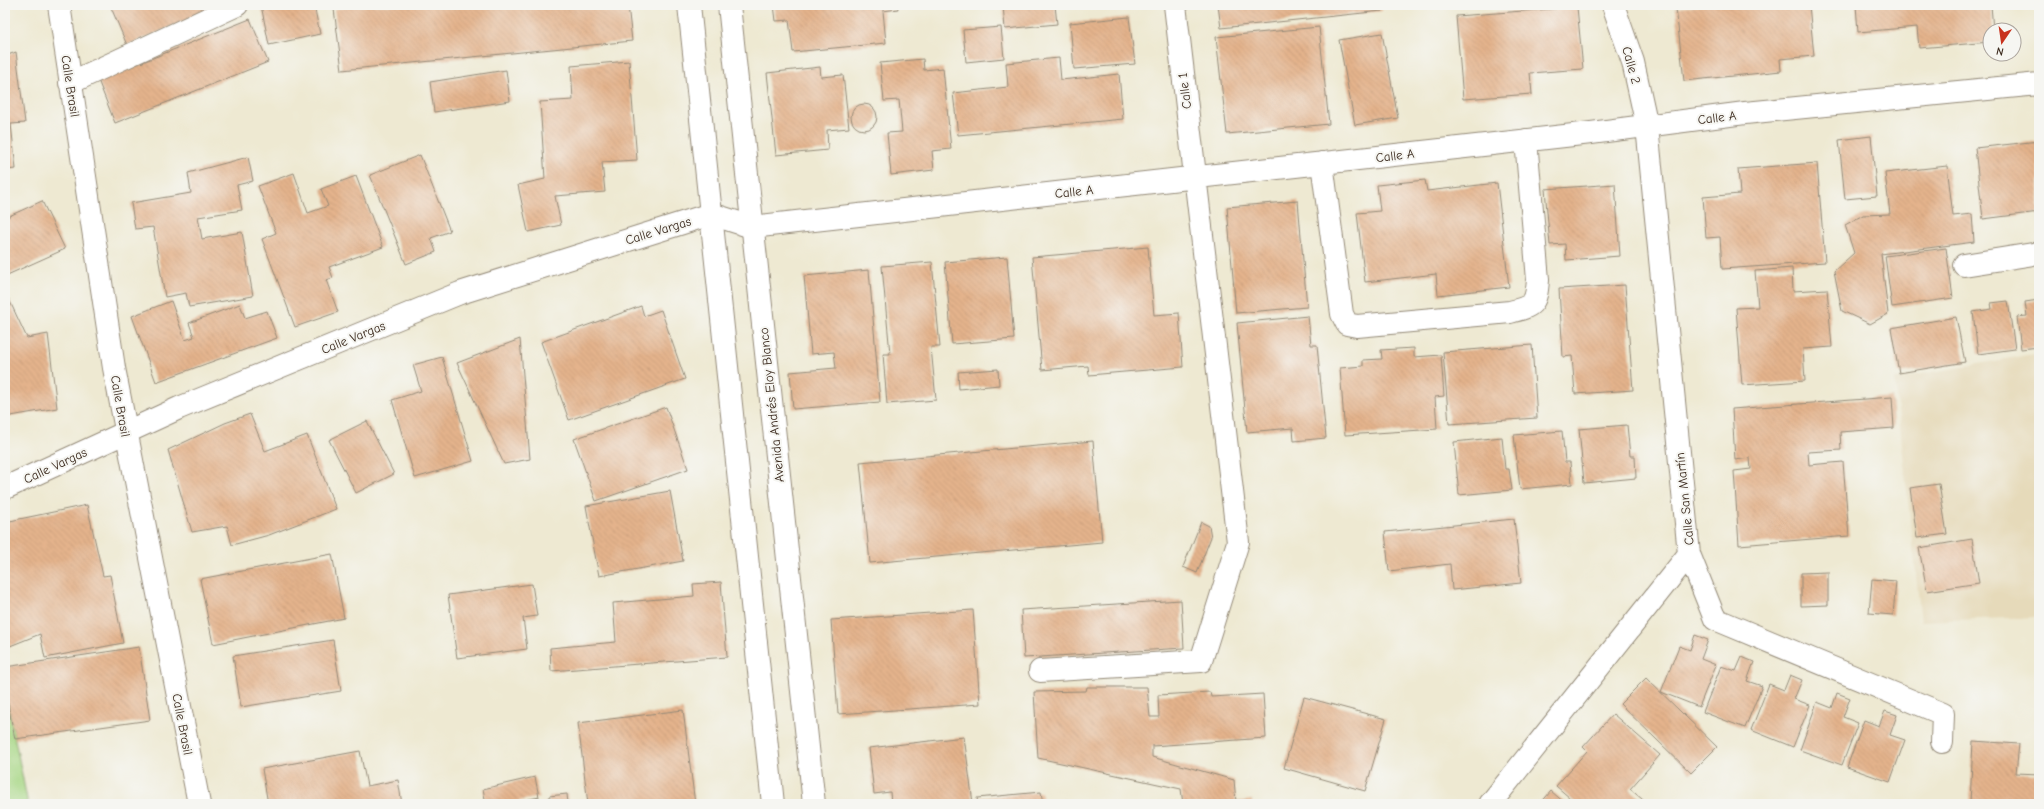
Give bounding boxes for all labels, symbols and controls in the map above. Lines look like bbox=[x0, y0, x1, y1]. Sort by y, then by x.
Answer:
north arrow bbox=[1982, 22, 2022, 62]
text: N bbox=[1995, 44, 2005, 58]
street label: Calle 2 bbox=[1619, 45, 1644, 86]
street label: Calle Brasil bbox=[58, 54, 83, 118]
street label: Calle 1 bbox=[1175, 72, 1194, 110]
street label: Calle A bbox=[1697, 108, 1738, 127]
street label: Calle A bbox=[1375, 146, 1416, 165]
street label: Calle A bbox=[1054, 182, 1095, 201]
street label: Calle Vargas bbox=[623, 213, 693, 248]
street label: Calle Vargas bbox=[319, 318, 387, 357]
street label: Avenida Andrés Eloy Blanco bbox=[756, 327, 787, 483]
street label: Calle Brasil bbox=[108, 374, 133, 438]
street label: Calle Vargas bbox=[21, 444, 89, 487]
street label: Calle San Martín bbox=[1672, 452, 1697, 546]
street label: Calle Brasil bbox=[169, 692, 196, 756]

